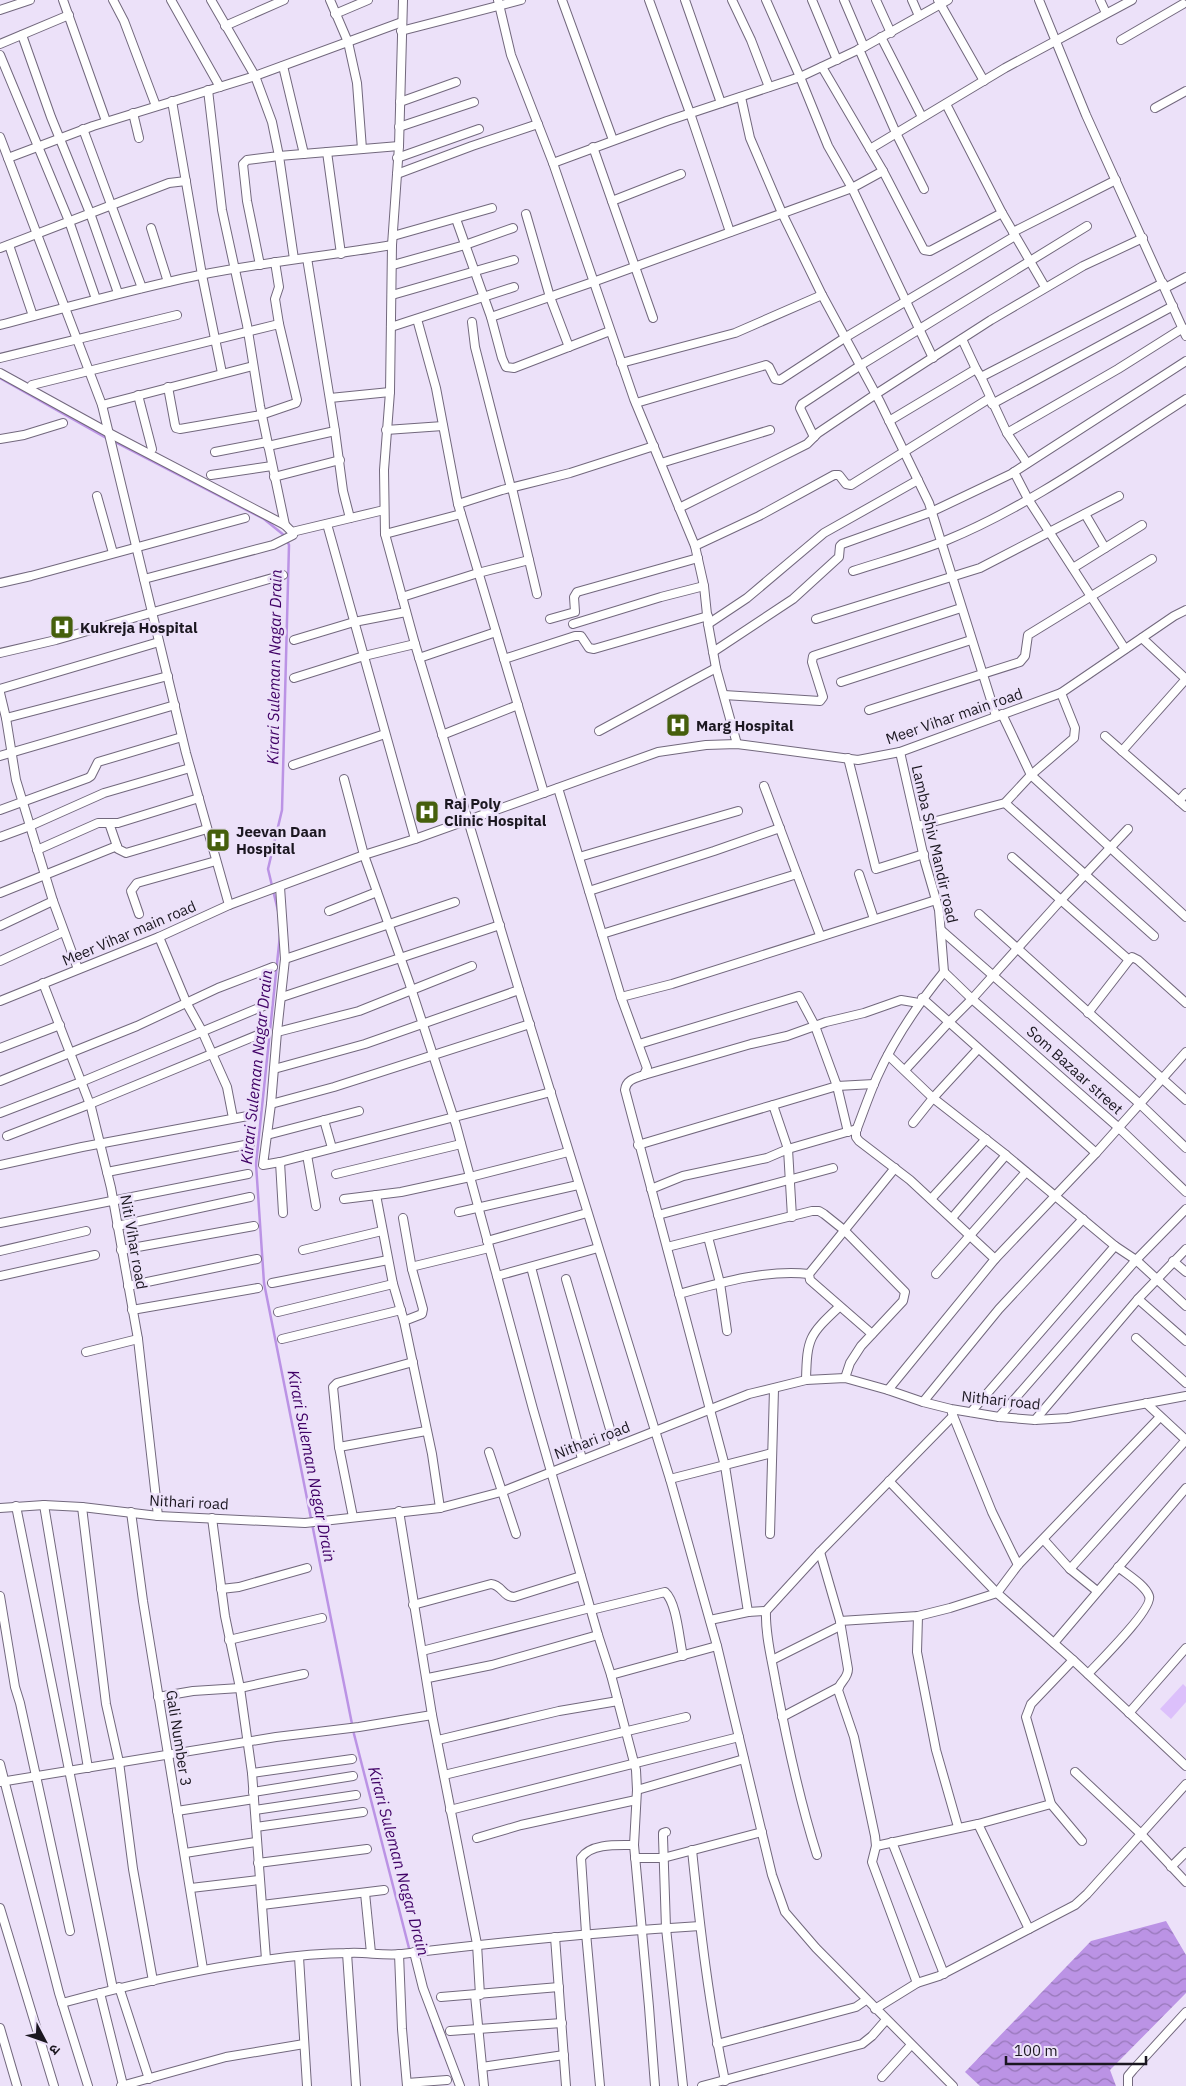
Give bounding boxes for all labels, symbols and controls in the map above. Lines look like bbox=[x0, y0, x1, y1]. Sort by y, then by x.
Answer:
water label: Kirari Suleman Nagar Drain bbox=[262, 569, 286, 765]
hospital icon: Kukreja Hospital bbox=[49, 614, 75, 640]
place label: Kukreja Hospital bbox=[80, 618, 198, 637]
street label: Meer Vihar main road bbox=[883, 684, 1025, 748]
hospital icon: Marg Hospital bbox=[665, 712, 691, 738]
place label: Marg Hospital bbox=[696, 716, 794, 735]
street label: Lamba Shiv Mandir road bbox=[908, 763, 962, 925]
place label: Raj Poly Clinic Hospital bbox=[444, 794, 547, 830]
hospital icon: Raj Poly Clinic Hospital bbox=[414, 799, 440, 825]
place label: Jeevan Daan Hospital bbox=[236, 822, 327, 858]
hospital icon: Jeevan Daan Hospital bbox=[205, 827, 231, 853]
street label: Meer Vihar main road bbox=[59, 896, 199, 970]
water label: Kirari Suleman Nagar Drain bbox=[236, 969, 276, 1165]
street label: Som Bazaar street bbox=[1023, 1022, 1127, 1118]
street label: Niti Vihar road bbox=[116, 1193, 152, 1291]
water label: Kirari Suleman Nagar Drain bbox=[284, 1368, 340, 1564]
street label: Nithari road bbox=[960, 1386, 1042, 1414]
street label: Nithari road bbox=[551, 1417, 633, 1463]
street label: Nithari road bbox=[149, 1490, 229, 1514]
street label: Gali Number 3 bbox=[162, 1689, 196, 1787]
water label: Kirari Suleman Nagar Drain bbox=[364, 1764, 434, 1958]
north arrow bbox=[20, 2016, 70, 2066]
scale bar bbox=[1006, 2034, 1146, 2066]
text: उ bbox=[45, 2041, 64, 2059]
text: 100 m bbox=[1014, 2041, 1058, 2060]

